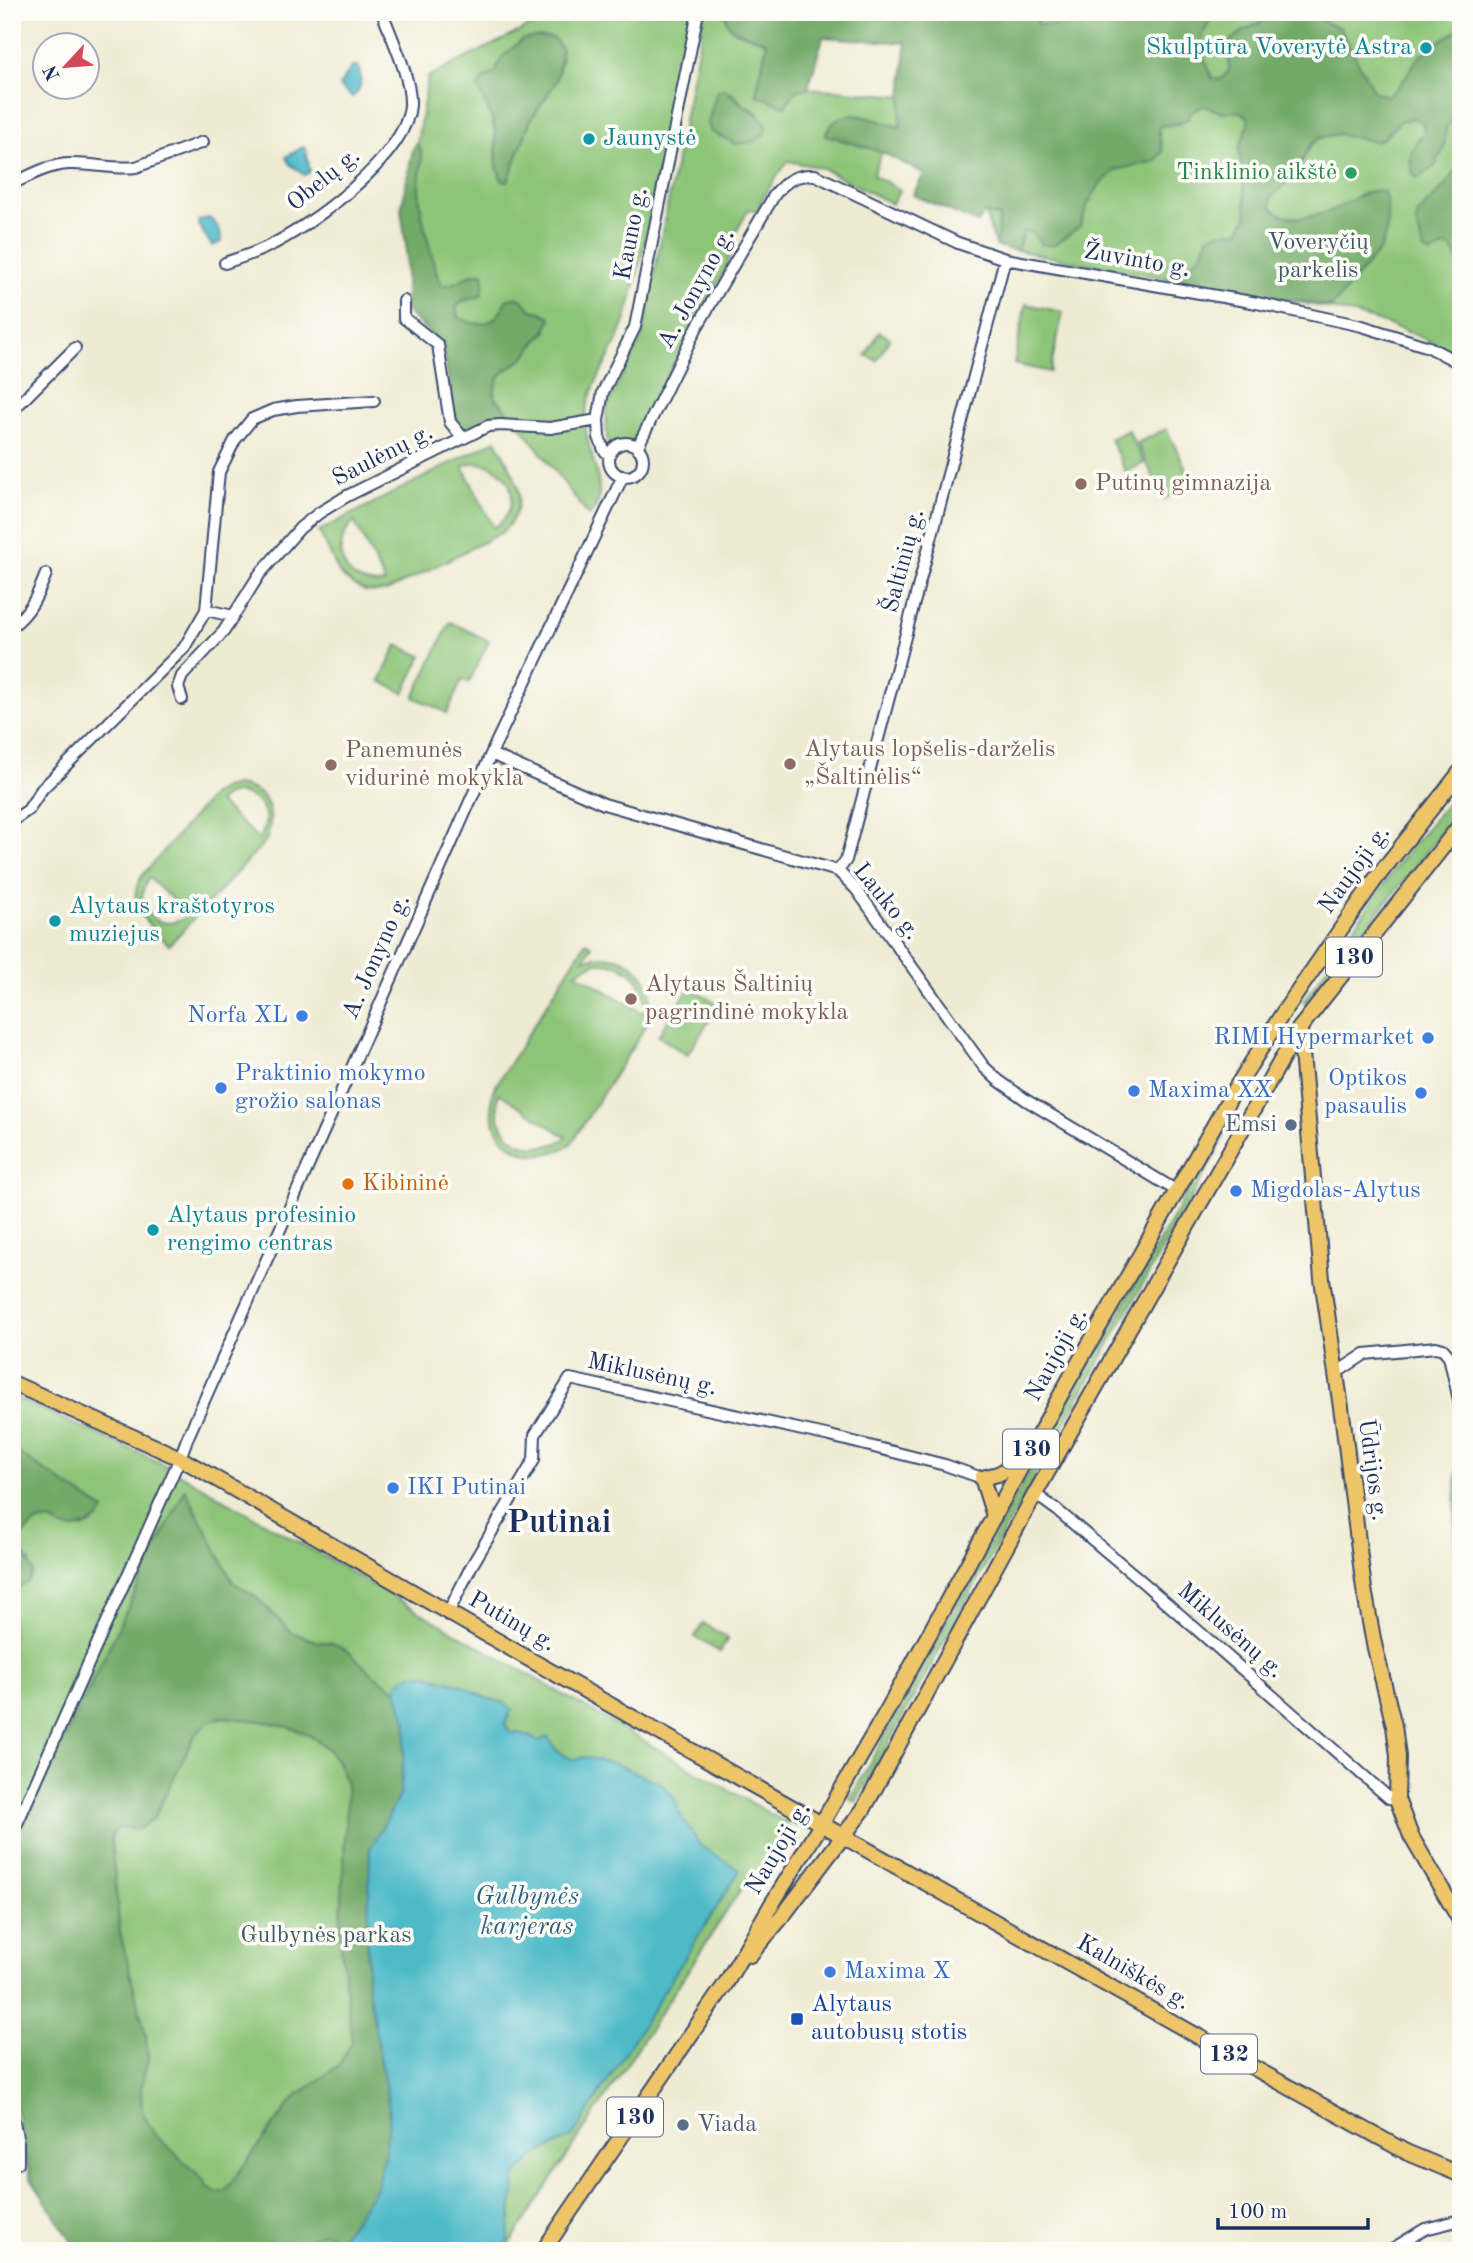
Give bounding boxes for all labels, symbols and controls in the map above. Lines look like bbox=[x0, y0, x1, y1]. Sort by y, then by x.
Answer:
north arrow bbox=[32, 32, 102, 102]
place label: Skulptūra Voverytė Astra bbox=[1146, 36, 1412, 60]
marker: Skulptūra Voverytė Astra bbox=[1418, 40, 1434, 56]
text: N bbox=[41, 61, 65, 83]
place label: Jaunystė bbox=[603, 127, 696, 151]
marker: Jaunystė bbox=[581, 131, 597, 147]
street label: Obelų g. bbox=[283, 144, 365, 216]
place label: Tinklinio aikštė bbox=[1176, 161, 1337, 185]
marker: Tinklinio aikštė bbox=[1343, 165, 1359, 181]
street label: Kauno g. bbox=[611, 186, 653, 282]
street label: A. Jonyno g. bbox=[654, 225, 740, 353]
park label: Voveryčių parkelis bbox=[1267, 231, 1369, 283]
street label: Žuvinto g. bbox=[1082, 236, 1193, 282]
street label: Saulėnų g. bbox=[329, 421, 437, 491]
place label: Putinų gimnazija bbox=[1095, 472, 1272, 496]
marker: Putinų gimnazija bbox=[1073, 476, 1089, 492]
street label: Šaltinių g. bbox=[874, 505, 929, 616]
place label: Alytaus lopšelis-darželis „Šaltinėlis“ bbox=[804, 738, 1055, 790]
place label: Panemunės vidurinė mokykla bbox=[345, 739, 524, 791]
marker: Alytaus lopšelis-darželis „Šaltinėlis“ bbox=[782, 756, 798, 772]
marker: Panemunės vidurinė mokykla bbox=[323, 757, 339, 773]
street label: Naujoji g. bbox=[1315, 821, 1395, 919]
street label: Lauko g. bbox=[848, 859, 924, 945]
street label: A. Jonyno g. bbox=[339, 891, 415, 1023]
place label: Alytaus kraštotyros muziejus bbox=[69, 895, 275, 947]
marker: Alytaus kraštotyros muziejus bbox=[47, 913, 63, 929]
road number: 130 bbox=[1326, 938, 1382, 976]
place label: Alytaus Šaltinių pagrindinė mokykla bbox=[645, 968, 848, 1025]
marker: Alytaus Šaltinių pagrindinė mokykla bbox=[623, 991, 639, 1007]
place label: Norfa XL bbox=[187, 1004, 288, 1028]
marker: Norfa XL bbox=[294, 1008, 310, 1024]
place label: RIMI Hypermarket bbox=[1213, 1026, 1414, 1050]
marker: RIMI Hypermarket bbox=[1420, 1030, 1436, 1046]
place label: Praktinio mokymo grožio salonas bbox=[235, 1062, 426, 1114]
place label: Optikos pasaulis bbox=[1324, 1067, 1407, 1119]
place label: Maxima XX bbox=[1148, 1079, 1273, 1103]
marker: Praktinio mokymo grožio salonas bbox=[213, 1080, 229, 1096]
marker: Maxima XX bbox=[1126, 1083, 1142, 1099]
marker: Optikos pasaulis bbox=[1413, 1085, 1429, 1101]
place label: Emsi bbox=[1224, 1113, 1277, 1137]
marker: Emsi bbox=[1283, 1117, 1299, 1133]
place label: Kibininė bbox=[362, 1172, 449, 1196]
marker: Kibininė bbox=[340, 1176, 356, 1192]
place label: Migdolas-Alytus bbox=[1250, 1179, 1421, 1203]
marker: Migdolas-Alytus bbox=[1228, 1183, 1244, 1199]
place label: Alytaus profesinio rengimo centras bbox=[167, 1204, 356, 1256]
marker: Alytaus profesinio rengimo centras bbox=[145, 1222, 161, 1238]
street label: Naujoji g. bbox=[1021, 1304, 1093, 1406]
street label: Miklusėnų g. bbox=[585, 1350, 719, 1400]
street label: Ūdrijos g. bbox=[1353, 1417, 1394, 1523]
road number: 130 bbox=[1003, 1430, 1059, 1468]
place label: IKI Putinai bbox=[407, 1476, 526, 1500]
marker: IKI Putinai bbox=[385, 1480, 401, 1496]
district label: Putinai bbox=[507, 1508, 611, 1540]
street label: Miklusėnų g. bbox=[1172, 1579, 1288, 1683]
street label: Putinų g. bbox=[464, 1588, 560, 1656]
street label: Naujoji g. bbox=[742, 1799, 816, 1899]
water label: Gulbynės karjeras bbox=[475, 1884, 579, 1940]
park label: Gulbynės parkas bbox=[240, 1924, 412, 1948]
street label: Kalniškės g. bbox=[1072, 1931, 1194, 2015]
place label: Maxima X bbox=[844, 1960, 951, 1984]
marker: Maxima X bbox=[822, 1964, 838, 1980]
place label: Alytaus autobusų stotis bbox=[811, 1993, 967, 2045]
marker: Alytaus autobusų stotis bbox=[789, 2011, 805, 2027]
road number: 132 bbox=[1201, 2035, 1257, 2074]
road number: 130 bbox=[607, 2098, 663, 2136]
place label: Viada bbox=[697, 2113, 757, 2137]
marker: Viada bbox=[675, 2117, 691, 2133]
scale bar bbox=[1218, 2186, 1368, 2230]
text: 100 m bbox=[1228, 2202, 1287, 2223]

